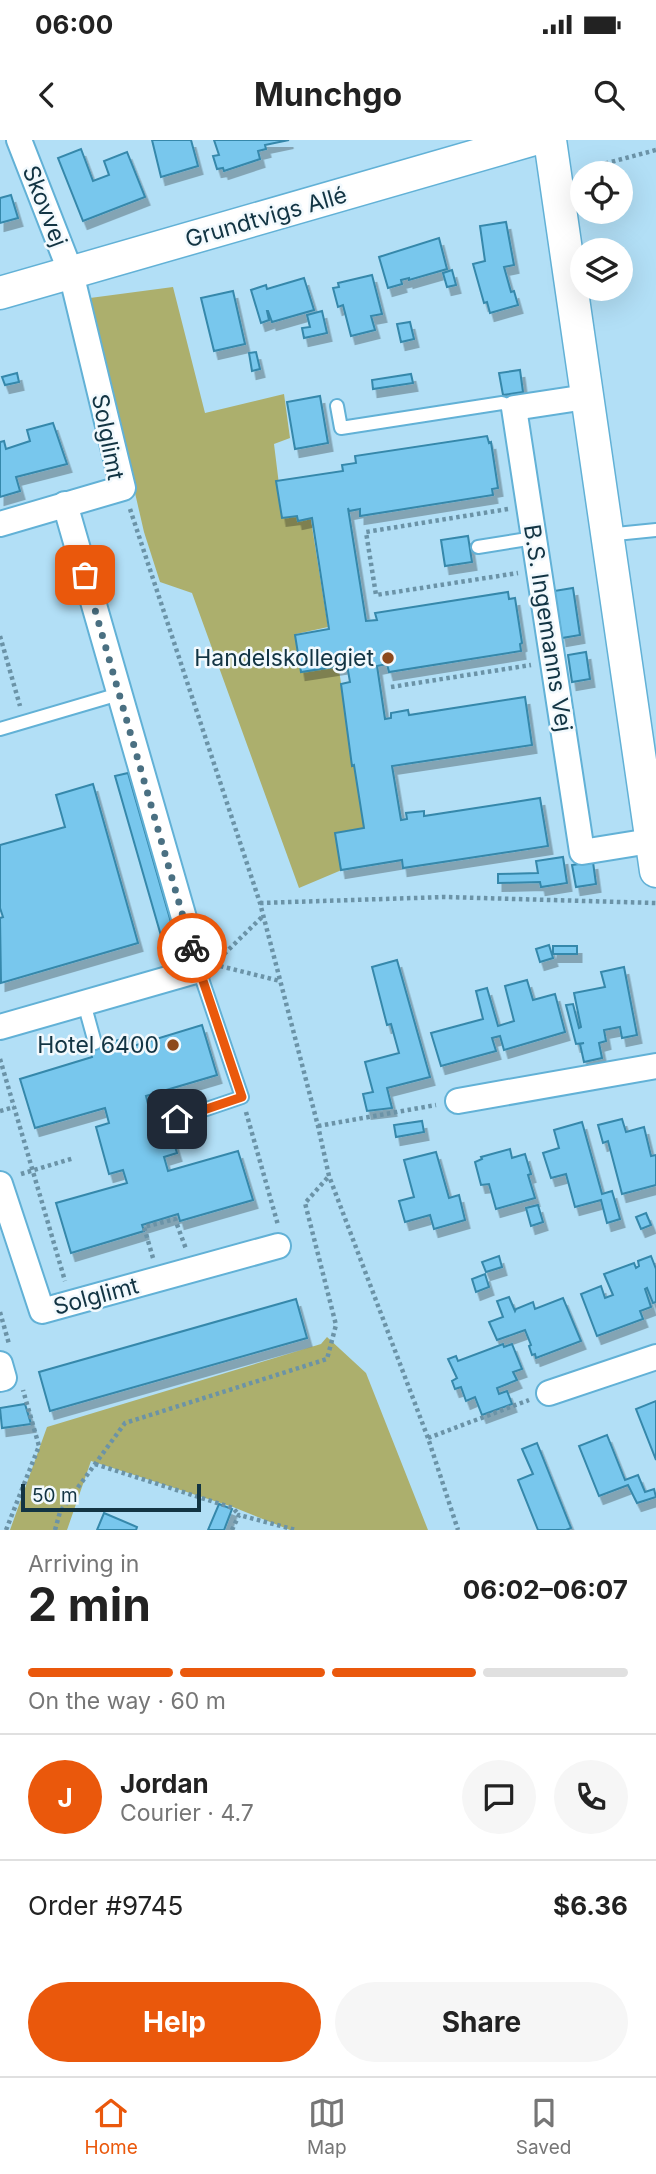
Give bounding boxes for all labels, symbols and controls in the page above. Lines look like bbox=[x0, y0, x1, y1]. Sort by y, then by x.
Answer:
text: 06:00 bbox=[35, 9, 113, 40]
text: Munchgo bbox=[254, 75, 402, 114]
icon: back bbox=[28, 76, 66, 114]
icon: search bbox=[590, 76, 628, 114]
street label: Skovvej bbox=[17, 161, 73, 251]
map controls bbox=[570, 161, 633, 301]
button: locate bbox=[570, 161, 633, 224]
street label: Grundtvigs Allé bbox=[182, 181, 350, 253]
button: layers bbox=[570, 238, 633, 301]
street label: Solglimt bbox=[86, 392, 130, 483]
street label: B.S. Ingemanns Vej bbox=[518, 522, 578, 734]
pin bbox=[55, 545, 115, 605]
icon: bag bbox=[66, 556, 104, 594]
place label: Handelskollegiet bbox=[194, 644, 374, 672]
marker: Handelskollegiet bbox=[380, 650, 396, 666]
courier bbox=[157, 913, 227, 983]
icon: bike bbox=[173, 929, 211, 967]
place label: Hotel 6400 bbox=[37, 1031, 159, 1059]
marker: Hotel 6400 bbox=[165, 1037, 181, 1053]
pin bbox=[147, 1089, 207, 1149]
icon: home bbox=[158, 1100, 196, 1138]
street label: Solglimt bbox=[50, 1271, 142, 1321]
scale bar bbox=[21, 1481, 201, 1513]
text: 50 m bbox=[32, 1484, 78, 1507]
text: Arriving in bbox=[28, 1550, 139, 1578]
text: 06:02–06:07 bbox=[463, 1574, 628, 1605]
text: 2 min bbox=[28, 1576, 151, 1632]
text: On the way · 60 m bbox=[28, 1687, 226, 1715]
button: chat bbox=[462, 1760, 536, 1834]
button: phone bbox=[554, 1760, 628, 1834]
text: Jordan bbox=[120, 1768, 209, 1799]
text: J bbox=[57, 1782, 73, 1813]
text: Courier · 4.7 bbox=[120, 1799, 254, 1827]
text: Order #9745 bbox=[28, 1890, 183, 1921]
text: $6.36 bbox=[553, 1890, 628, 1921]
button: Help bbox=[28, 1982, 321, 2062]
button: Share bbox=[335, 1982, 628, 2062]
tab: Home bbox=[85, 2094, 138, 2159]
tab: Map bbox=[307, 2094, 347, 2159]
tab: Saved bbox=[516, 2094, 571, 2159]

